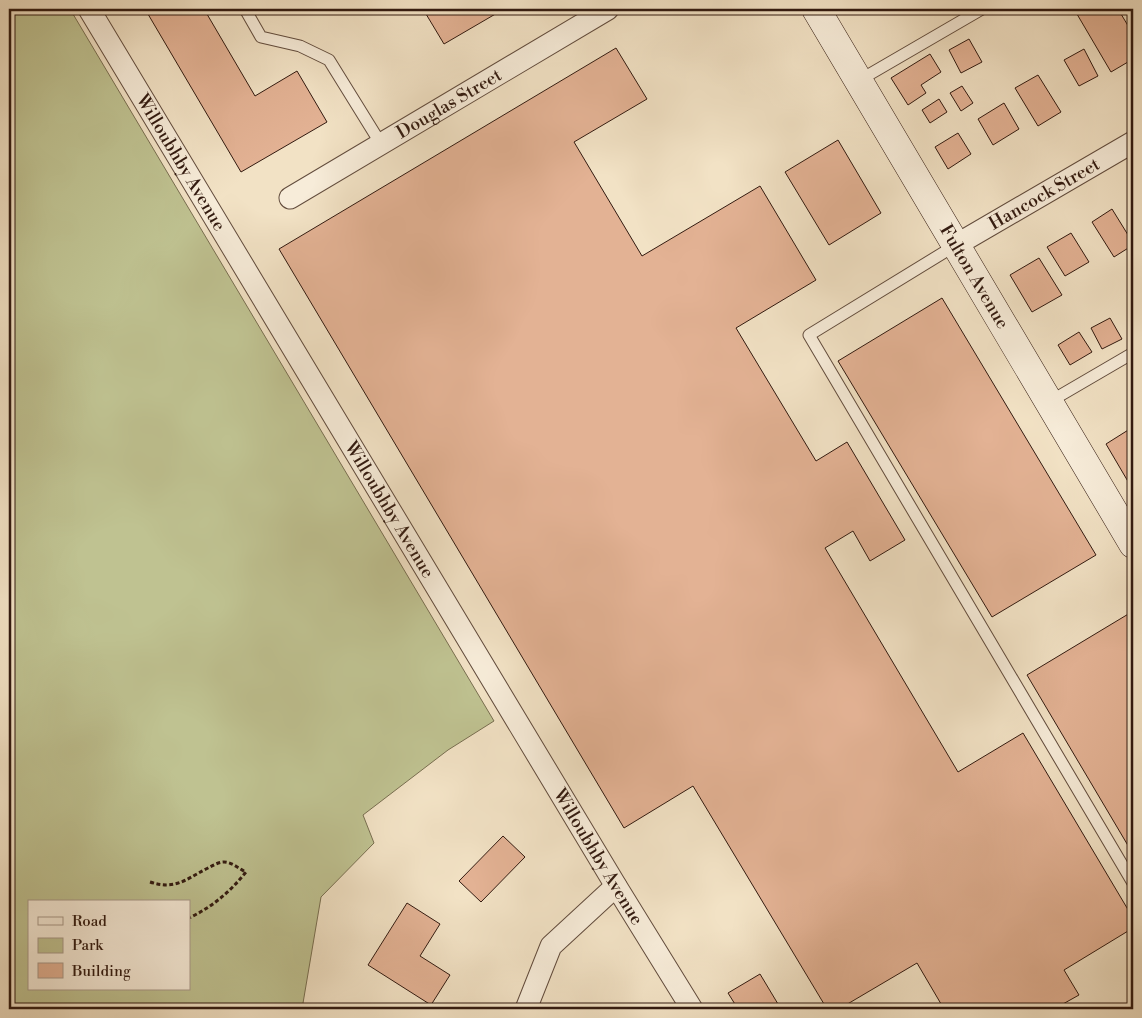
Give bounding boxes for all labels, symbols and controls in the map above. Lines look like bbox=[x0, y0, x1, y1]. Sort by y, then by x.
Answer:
street label: Douglas Street bbox=[392, 63, 506, 144]
street label: Willoubhby Avenue bbox=[131, 89, 231, 235]
street label: Hancock Street bbox=[985, 152, 1104, 235]
street label: Fulton Avenue bbox=[935, 220, 1014, 333]
street label: Willoubhby Avenue bbox=[339, 436, 440, 582]
street label: Willoubhby Avenue bbox=[548, 783, 649, 929]
legend bbox=[28, 900, 190, 990]
text: Road bbox=[72, 912, 107, 931]
text: Park bbox=[72, 936, 104, 955]
text: Building bbox=[71, 962, 131, 981]

